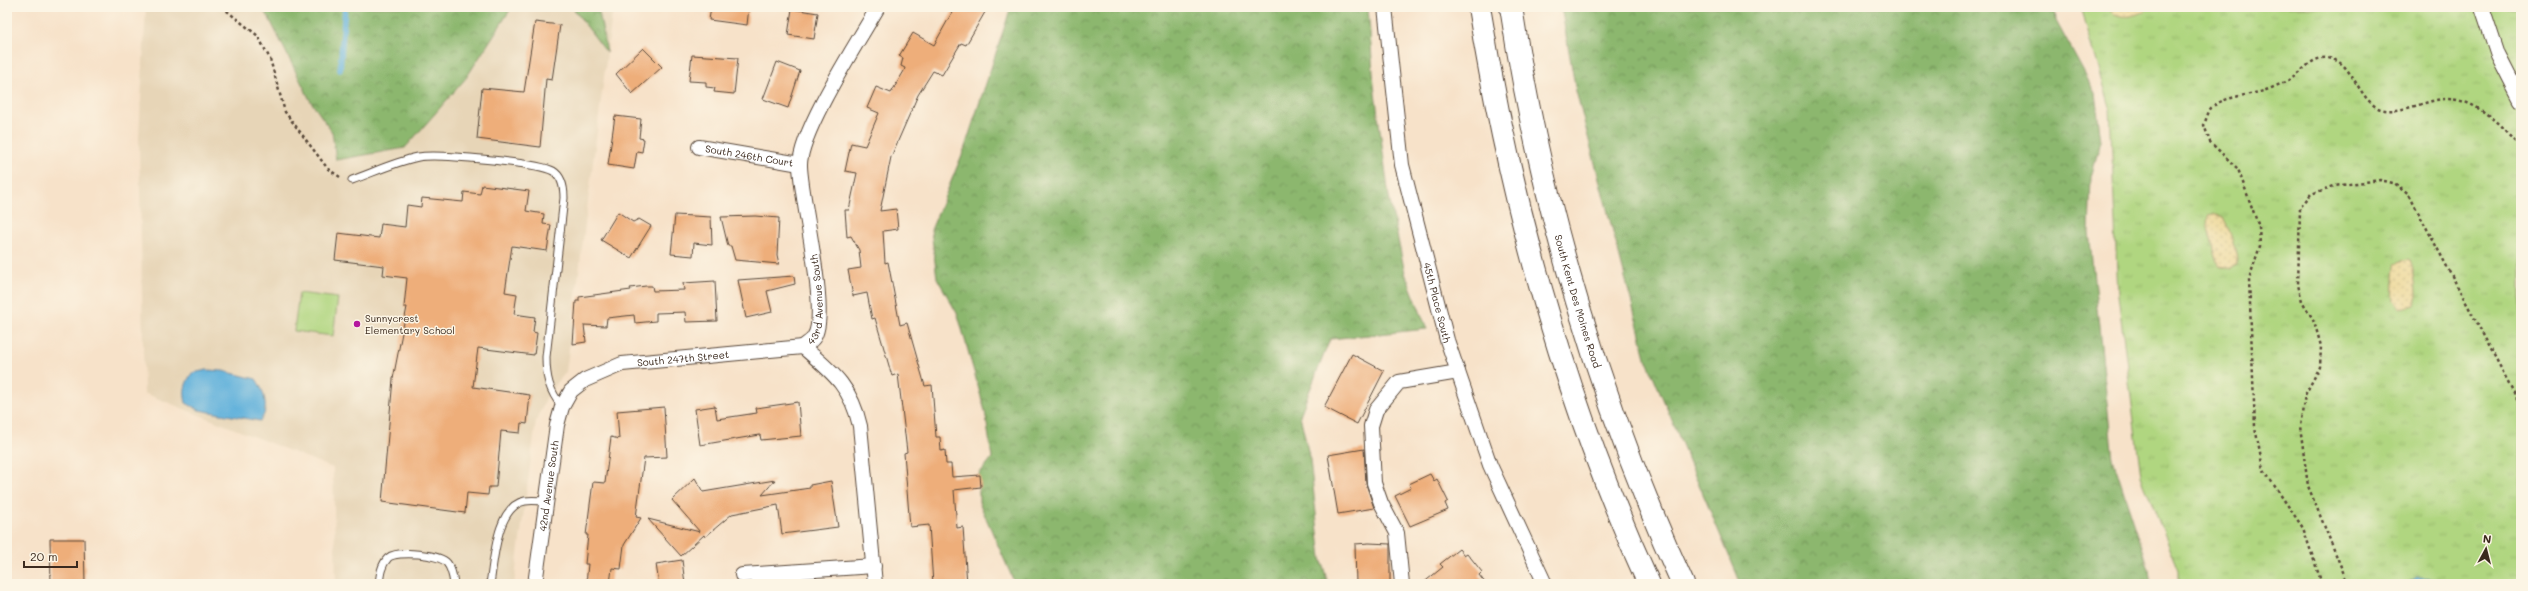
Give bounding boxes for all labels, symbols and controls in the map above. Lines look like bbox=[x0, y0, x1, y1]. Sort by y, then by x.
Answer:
street label: South 246th Court bbox=[704, 141, 794, 170]
street label: South Kent Des Moines Road bbox=[1551, 233, 1604, 370]
street label: 43rd Avenue South bbox=[804, 253, 826, 348]
street label: 45th Place South bbox=[1420, 261, 1454, 345]
place label: Sunnycrest Elementary School bbox=[365, 311, 455, 337]
marker: Sunnycrest Elementary School bbox=[352, 319, 362, 329]
street label: South 247th Street bbox=[636, 347, 730, 370]
street label: 42nd Avenue South bbox=[535, 439, 562, 532]
north arrow bbox=[2466, 529, 2506, 569]
text: N bbox=[2482, 531, 2492, 547]
scale bar bbox=[24, 543, 77, 569]
text: 20 m bbox=[30, 548, 58, 564]

